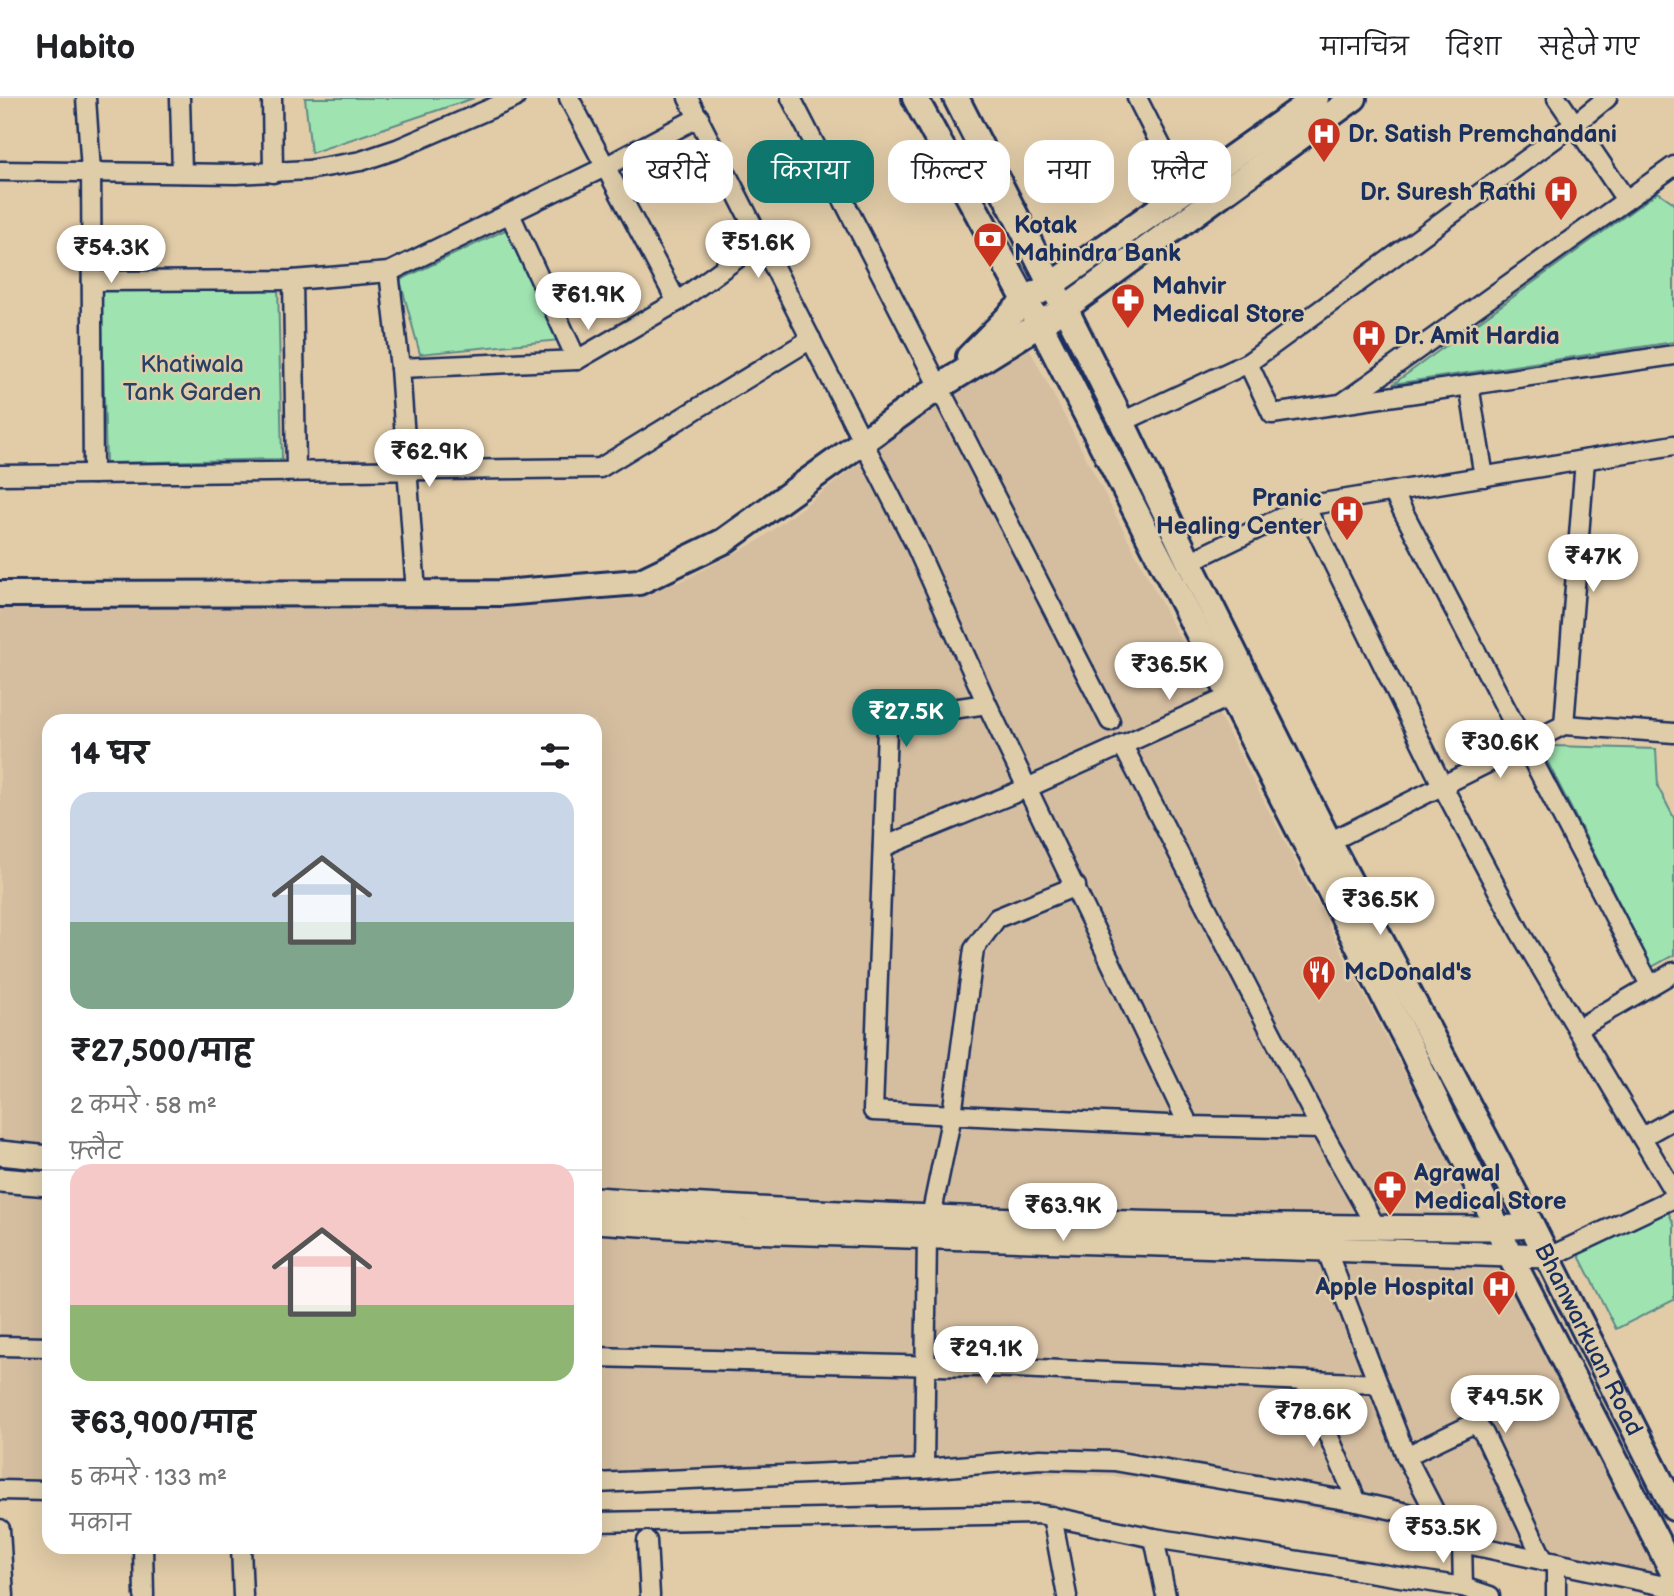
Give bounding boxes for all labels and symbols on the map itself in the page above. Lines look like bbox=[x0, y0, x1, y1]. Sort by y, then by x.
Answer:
hospital icon: Dr. Satish Premchandani bbox=[1305, 115, 1343, 164]
place label: Dr. Satish Premchandani bbox=[1348, 120, 1617, 149]
hospital icon: Dr. Suresh Rathi bbox=[1542, 173, 1580, 222]
place label: Dr. Suresh Rathi bbox=[1360, 178, 1536, 207]
place label: Kotak Mahindra Bank bbox=[1014, 211, 1181, 268]
pin: ₹51.6K bbox=[701, 220, 815, 280]
bank icon: Kotak Mahindra Bank bbox=[971, 220, 1009, 269]
pin: ₹54.3K bbox=[54, 226, 168, 285]
pin: ₹61.9K bbox=[531, 272, 645, 332]
place label: Mahvir Medical Store bbox=[1152, 272, 1305, 329]
pharmacy icon: Mahvir Medical Store bbox=[1109, 281, 1147, 330]
hospital icon: Dr. Amit Hardia bbox=[1350, 317, 1388, 366]
place label: Dr. Amit Hardia bbox=[1394, 322, 1560, 351]
park label: Khatiwala Tank Garden bbox=[123, 350, 261, 407]
pin: ₹62.9K bbox=[372, 430, 486, 489]
place label: Pranic Healing Center bbox=[1156, 484, 1322, 541]
hospital icon: Pranic Healing Center bbox=[1328, 493, 1366, 542]
pin: ₹47K bbox=[1552, 534, 1634, 594]
pin: ₹36.5K bbox=[1112, 642, 1226, 702]
pin: ₹27.5K bbox=[849, 690, 963, 749]
pin: ₹30.6K bbox=[1443, 720, 1557, 780]
pin: ₹36.5K bbox=[1323, 878, 1437, 937]
restaurant icon: McDonald's bbox=[1300, 953, 1338, 1002]
place label: McDonald's bbox=[1344, 958, 1472, 987]
place label: Agrawal Medical Store bbox=[1413, 1159, 1567, 1216]
pharmacy icon: Agrawal Medical Store bbox=[1371, 1168, 1409, 1217]
pin: ₹63.9K bbox=[1006, 1184, 1120, 1243]
street label: Bhanwarkuan Road bbox=[1528, 1238, 1649, 1440]
hospital icon: Apple Hospital bbox=[1480, 1268, 1518, 1317]
place label: Apple Hospital bbox=[1315, 1273, 1474, 1302]
pin: ₹29.1K bbox=[929, 1326, 1043, 1386]
pin: ₹49.5K bbox=[1448, 1376, 1562, 1435]
pin: ₹78.6K bbox=[1256, 1390, 1370, 1449]
pin: ₹53.5K bbox=[1386, 1506, 1500, 1565]

